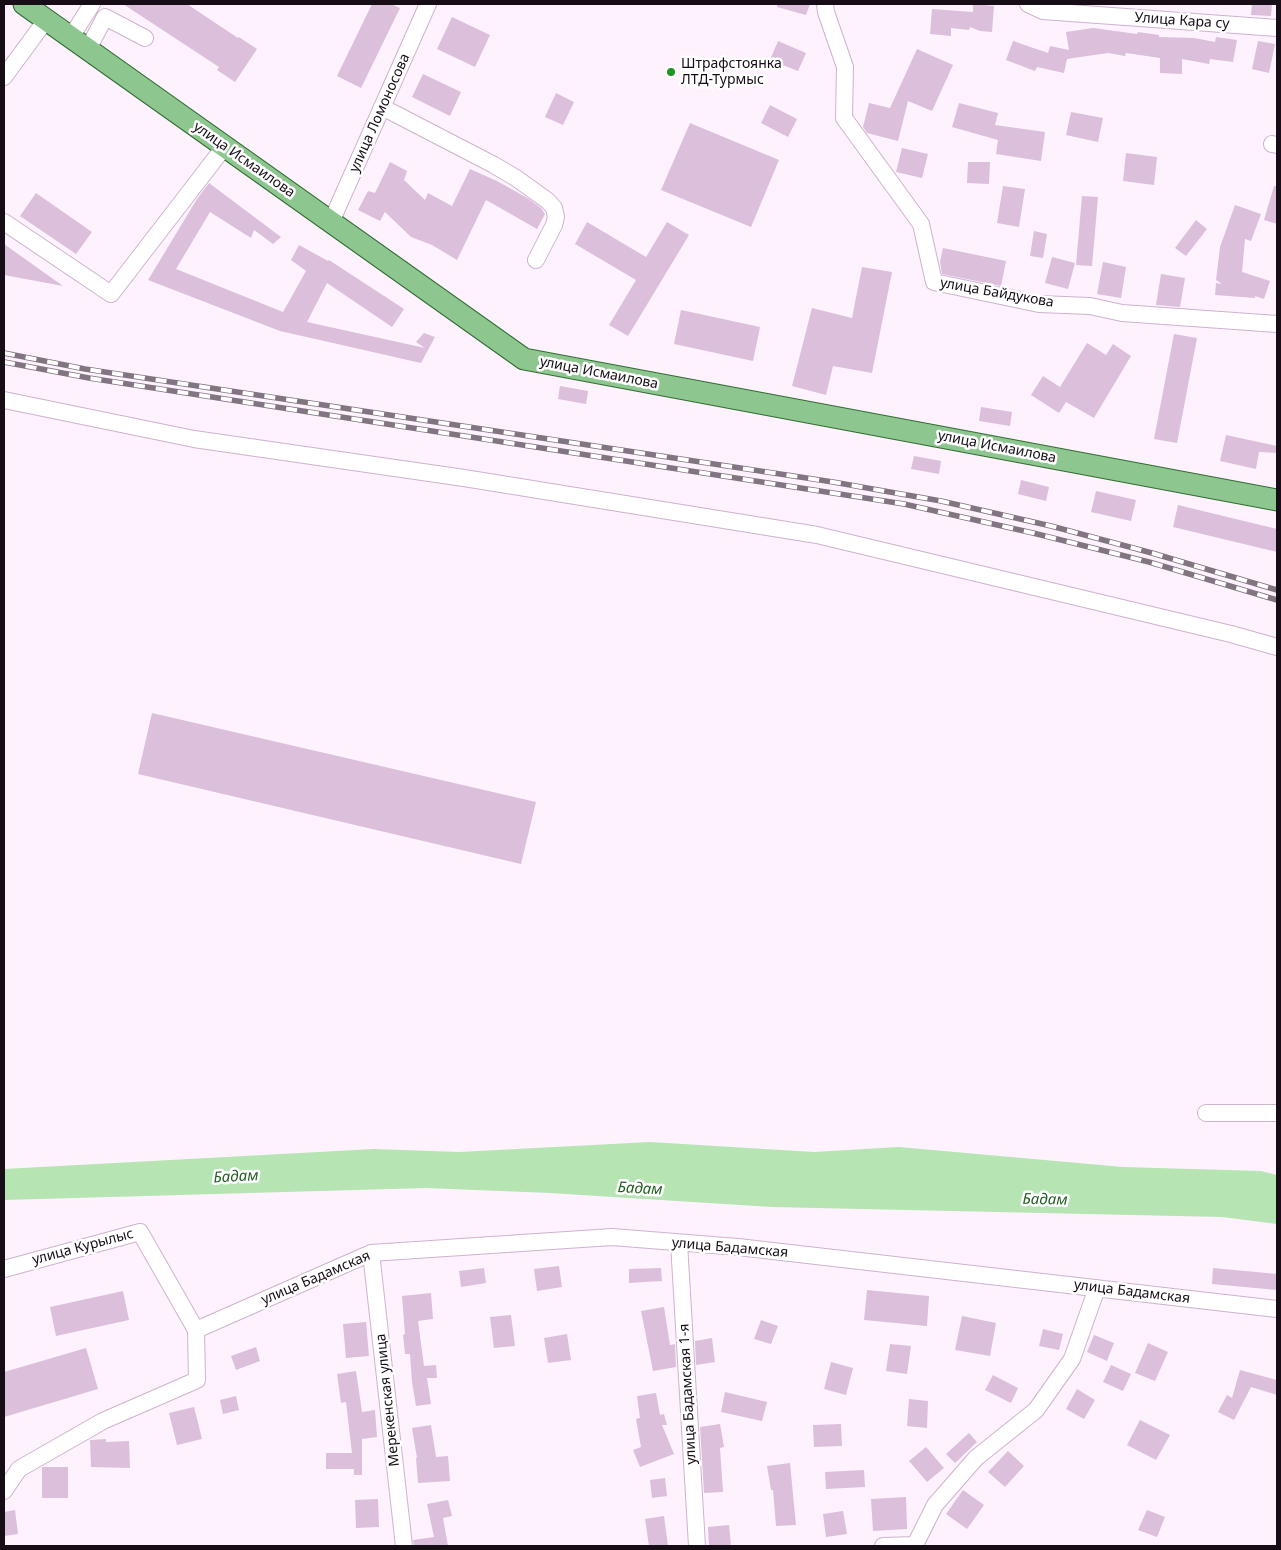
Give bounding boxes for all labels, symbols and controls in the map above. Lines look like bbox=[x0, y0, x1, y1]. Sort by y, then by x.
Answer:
street label: Улица Кара су bbox=[1134, 9, 1230, 33]
street label: улица Ломоносова bbox=[346, 51, 414, 175]
place label: Штрафстоянка ЛТД-Турмыс bbox=[681, 56, 782, 88]
marker: Штрафстоянка ЛТД-Турмыс bbox=[665, 66, 677, 78]
street label: улица Исмаилова bbox=[190, 119, 298, 201]
street label: улица Байдукова bbox=[939, 275, 1055, 311]
street label: улица Исмаилова bbox=[538, 353, 660, 393]
street label: улица Исмаилова bbox=[936, 427, 1058, 467]
water label: Бадам bbox=[213, 1167, 259, 1187]
water label: Бадам bbox=[617, 1179, 663, 1199]
water label: Бадам bbox=[1022, 1191, 1068, 1209]
street label: улица Курылыс bbox=[31, 1225, 135, 1269]
street label: улица Бадамская bbox=[671, 1235, 789, 1261]
street label: улица Бадамская bbox=[259, 1247, 373, 1309]
street label: улица Бадамская bbox=[1073, 1277, 1191, 1307]
street label: улица Бадамская 1-я bbox=[676, 1323, 700, 1465]
street label: Мерекенская улица bbox=[373, 1333, 403, 1467]

